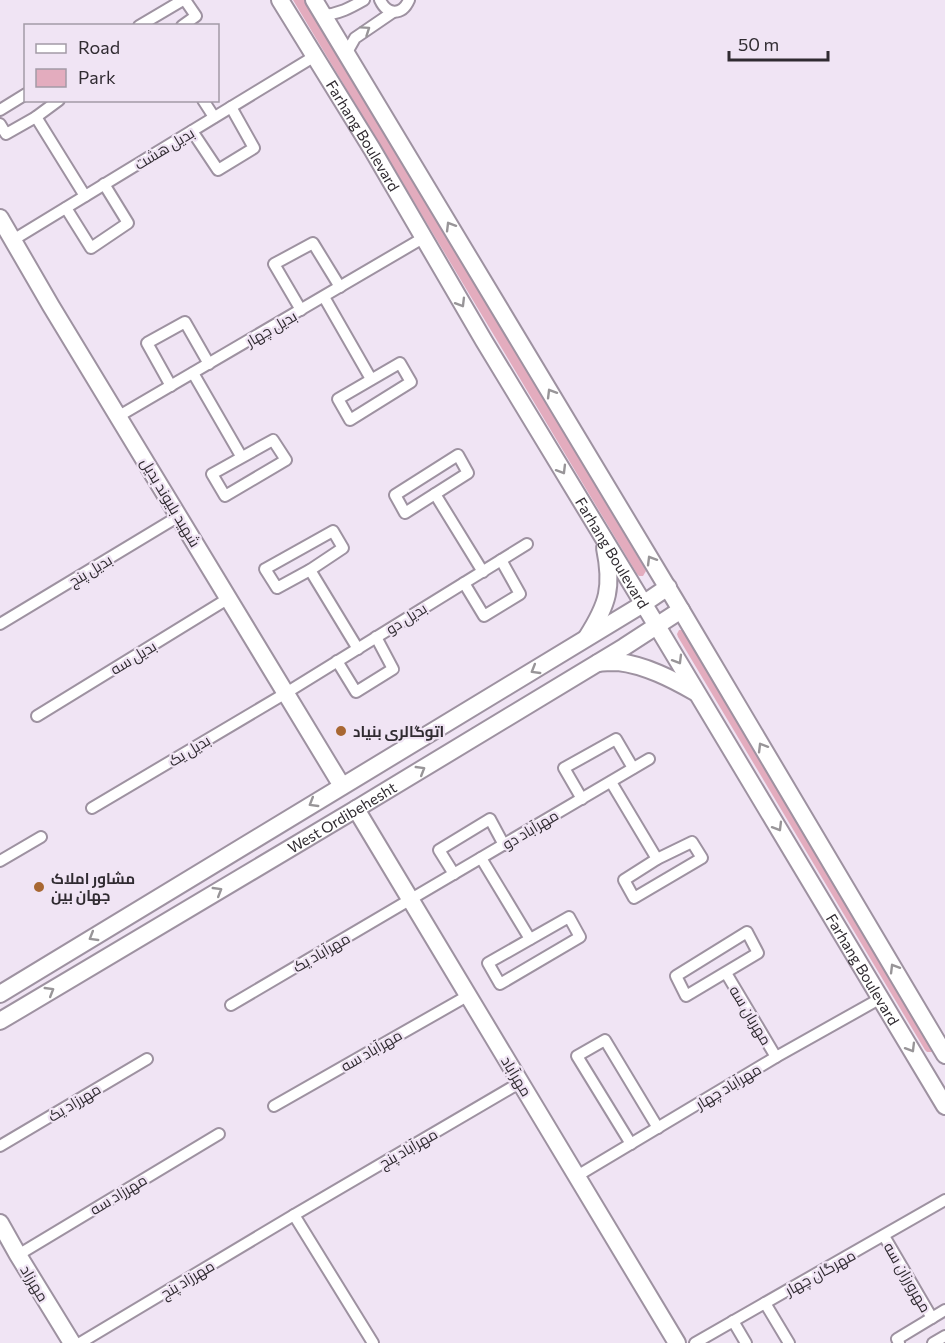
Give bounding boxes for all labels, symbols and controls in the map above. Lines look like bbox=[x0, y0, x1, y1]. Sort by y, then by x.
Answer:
legend bbox=[24, 24, 219, 102]
scale bar bbox=[729, 24, 828, 62]
one-way arrow bbox=[360, 26, 371, 37]
text: 50 m bbox=[738, 33, 779, 55]
text: Road bbox=[78, 36, 120, 58]
text: Park bbox=[78, 66, 116, 88]
street label: Farhang Boulevard bbox=[323, 77, 404, 194]
street label: بدیل هشت bbox=[131, 123, 198, 175]
one-way arrow bbox=[446, 222, 458, 232]
one-way arrow bbox=[454, 297, 466, 307]
street label: بدیل چهار bbox=[241, 306, 301, 352]
one-way arrow bbox=[546, 389, 558, 399]
street label: شهید بلیوند بدیل bbox=[136, 454, 205, 551]
one-way arrow bbox=[554, 464, 566, 474]
street label: Farhang Boulevard bbox=[572, 494, 653, 611]
street label: بدیل پنج bbox=[65, 550, 116, 592]
one-way arrow bbox=[647, 556, 659, 566]
street label: بدیل دو bbox=[382, 598, 431, 639]
street label: بدیل سه bbox=[107, 636, 160, 679]
one-way arrow bbox=[670, 654, 682, 664]
one-way arrow bbox=[531, 663, 541, 675]
place label: اتوگالری بنیاد bbox=[353, 722, 444, 741]
marker: اتوگالری بنیاد bbox=[334, 724, 348, 738]
street label: بدیل یک bbox=[165, 731, 214, 771]
one-way arrow bbox=[758, 742, 770, 753]
one-way arrow bbox=[415, 765, 425, 777]
street label: West Ordibehesht bbox=[284, 778, 399, 857]
one-way arrow bbox=[309, 796, 320, 807]
street label: مهرآباد دو bbox=[499, 805, 562, 854]
one-way arrow bbox=[771, 821, 783, 831]
place label: مشاور املاک جهان بین bbox=[51, 869, 135, 905]
marker: مشاور املاک جهان بین bbox=[32, 880, 46, 894]
one-way arrow bbox=[212, 887, 222, 899]
street label: Farhang Boulevard bbox=[823, 910, 903, 1028]
street label: مهرآباد یک bbox=[289, 928, 354, 977]
one-way arrow bbox=[89, 930, 99, 942]
one-way arrow bbox=[889, 964, 901, 974]
street label: مهربان سه bbox=[724, 982, 776, 1049]
one-way arrow bbox=[44, 987, 54, 998]
street label: مهرآباد سه bbox=[337, 1025, 406, 1076]
one-way arrow bbox=[903, 1042, 915, 1052]
street label: مهرآباد bbox=[496, 1053, 536, 1100]
street label: مهرآباد چهار bbox=[691, 1059, 765, 1115]
street label: مهرزاد یک bbox=[44, 1079, 105, 1126]
street label: مهرآباد پنج bbox=[376, 1124, 442, 1175]
street label: مهرزاد سه bbox=[86, 1170, 151, 1220]
street label: مهرورزان سه bbox=[879, 1239, 935, 1316]
street label: مهرگان چهار bbox=[781, 1245, 859, 1301]
street label: مهرزاد پنج bbox=[157, 1256, 219, 1305]
street label: مهرزاد bbox=[15, 1262, 53, 1305]

